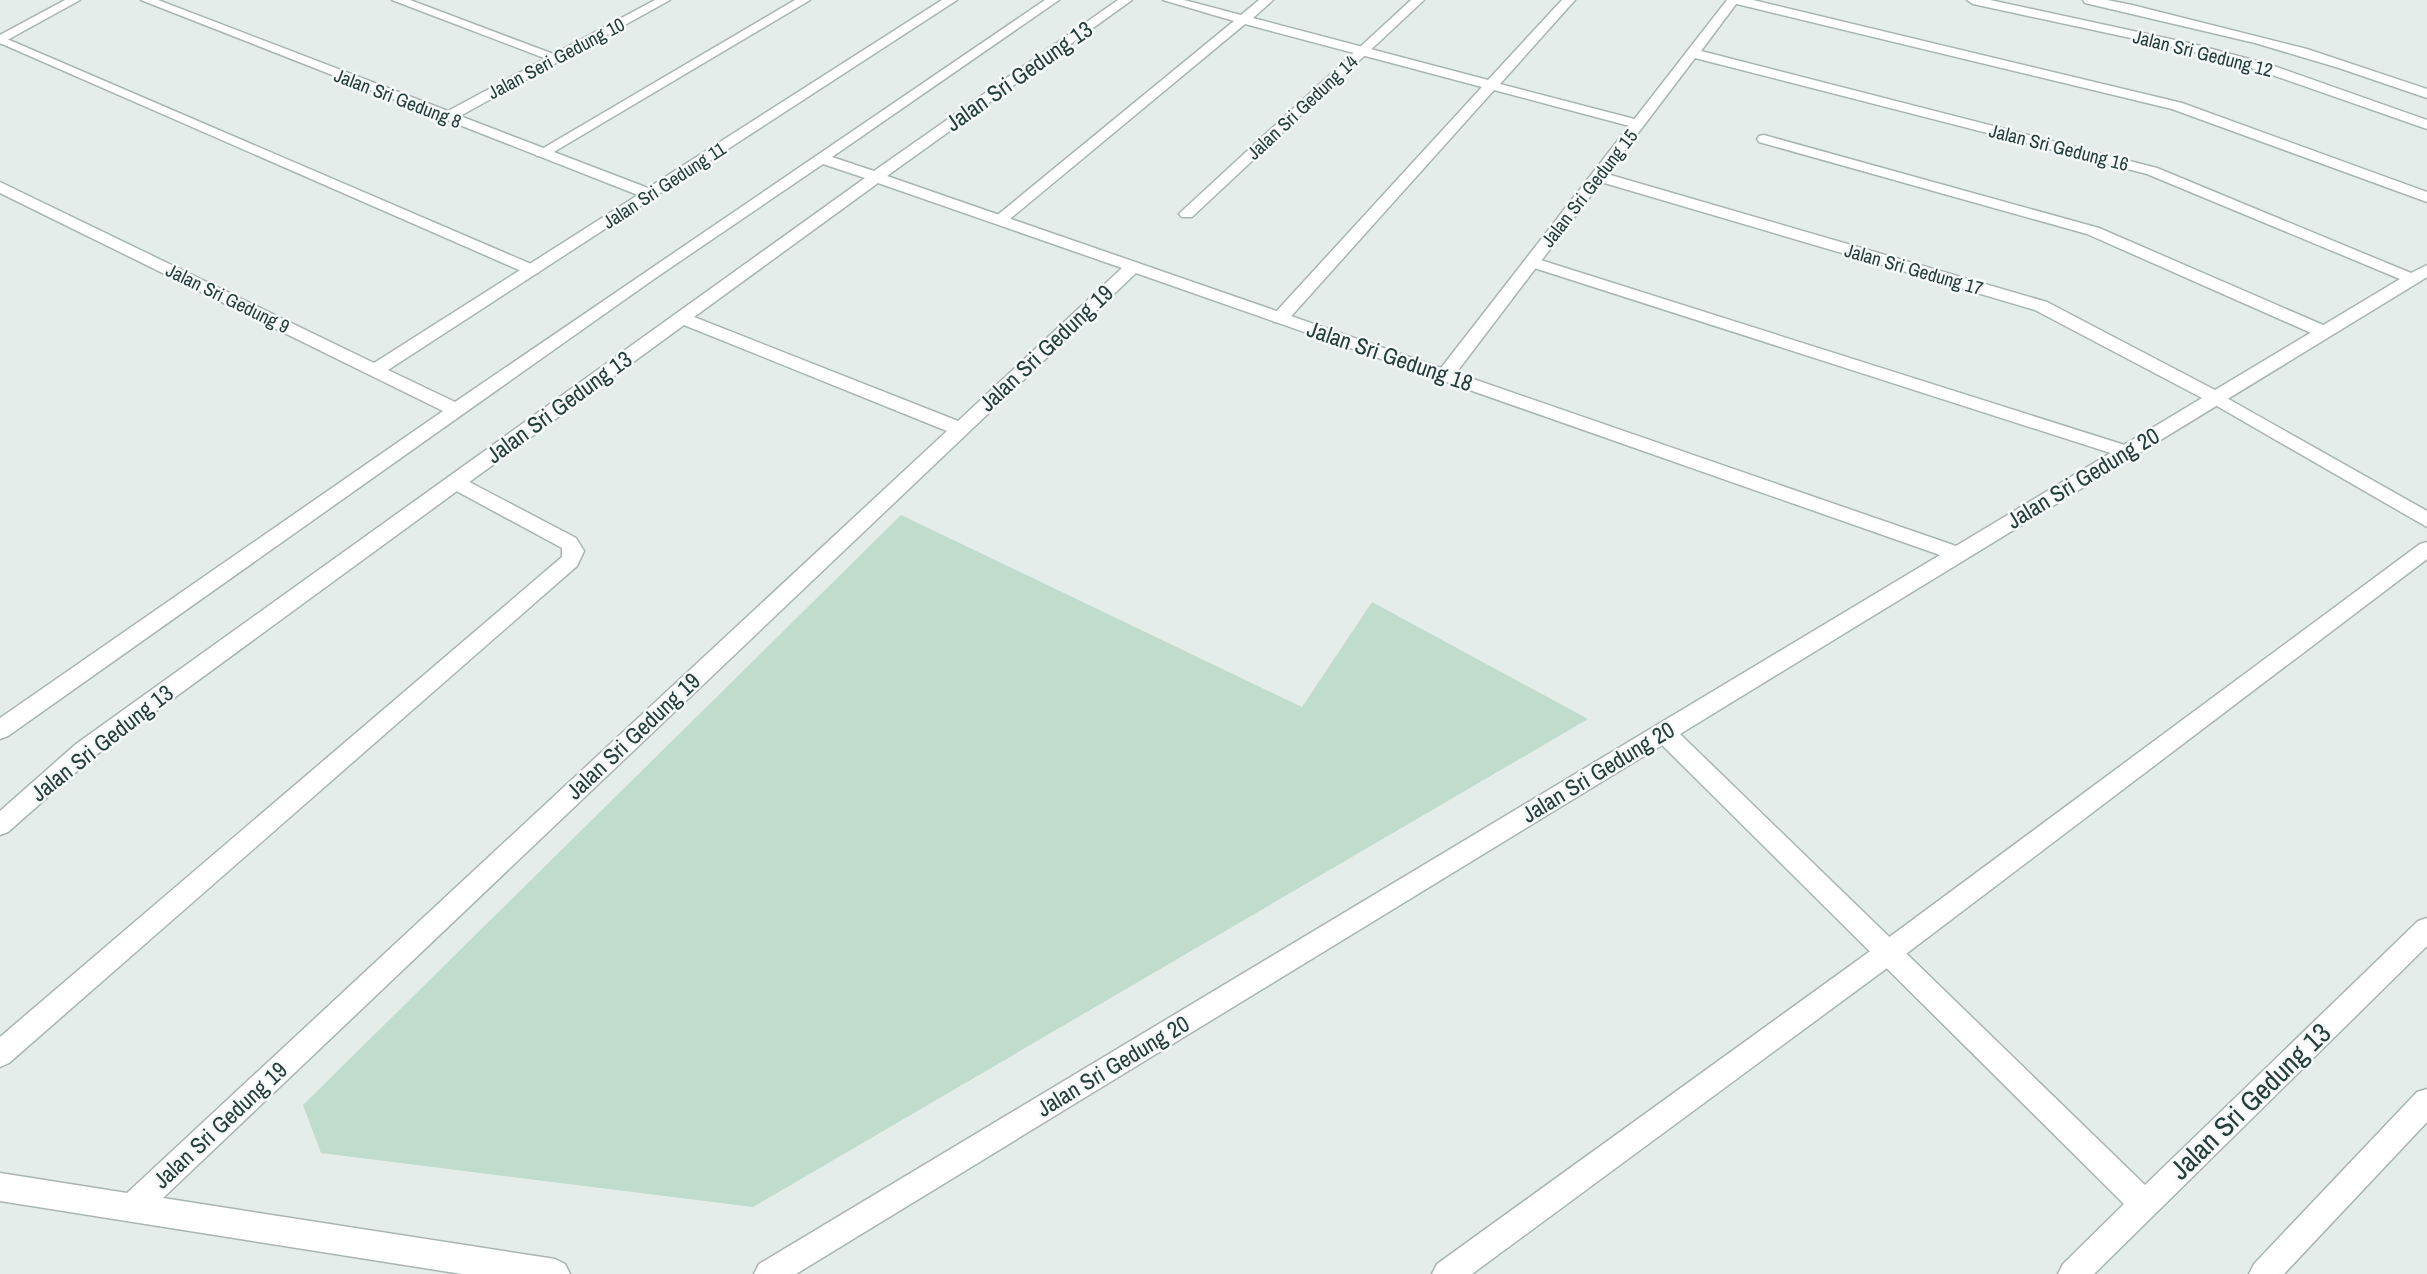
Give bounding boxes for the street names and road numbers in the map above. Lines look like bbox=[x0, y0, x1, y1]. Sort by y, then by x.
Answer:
street label: Jalan Seri Gedung 10 bbox=[483, 11, 629, 105]
street label: Jalan Sri Gedung 13 bbox=[939, 13, 1098, 138]
street label: Jalan Sri Gedung 12 bbox=[2131, 23, 2275, 83]
street label: Jalan Sri Gedung 14 bbox=[1241, 49, 1363, 165]
street label: Jalan Sri Gedung 8 bbox=[331, 62, 465, 134]
street label: Jalan Sri Gedung 16 bbox=[1987, 117, 2131, 177]
street label: Jalan Sri Gedung 15 bbox=[1535, 123, 1643, 252]
street label: Jalan Sri Gedung 11 bbox=[597, 135, 731, 235]
street label: Jalan Sri Gedung 17 bbox=[1842, 237, 1987, 301]
street label: Jalan Sri Gedung 9 bbox=[162, 257, 294, 339]
street label: Jalan Sri Gedung 19 bbox=[972, 277, 1119, 418]
street label: Jalan Sri Gedung 18 bbox=[1303, 313, 1477, 398]
street label: Jalan Sri Gedung 13 bbox=[480, 343, 638, 470]
street label: Jalan Sri Gedung 20 bbox=[2001, 420, 2165, 535]
street label: Jalan Sri Gedung 19 bbox=[559, 665, 706, 806]
street label: Jalan Sri Gedung 13 bbox=[24, 677, 179, 808]
street label: Jalan Sri Gedung 20 bbox=[1516, 714, 1680, 829]
street label: Jalan Sri Gedung 20 bbox=[1031, 1008, 1195, 1123]
street label: Jalan Sri Gedung 13 bbox=[2161, 1014, 2339, 1188]
street label: Jalan Sri Gedung 19 bbox=[146, 1054, 293, 1195]

